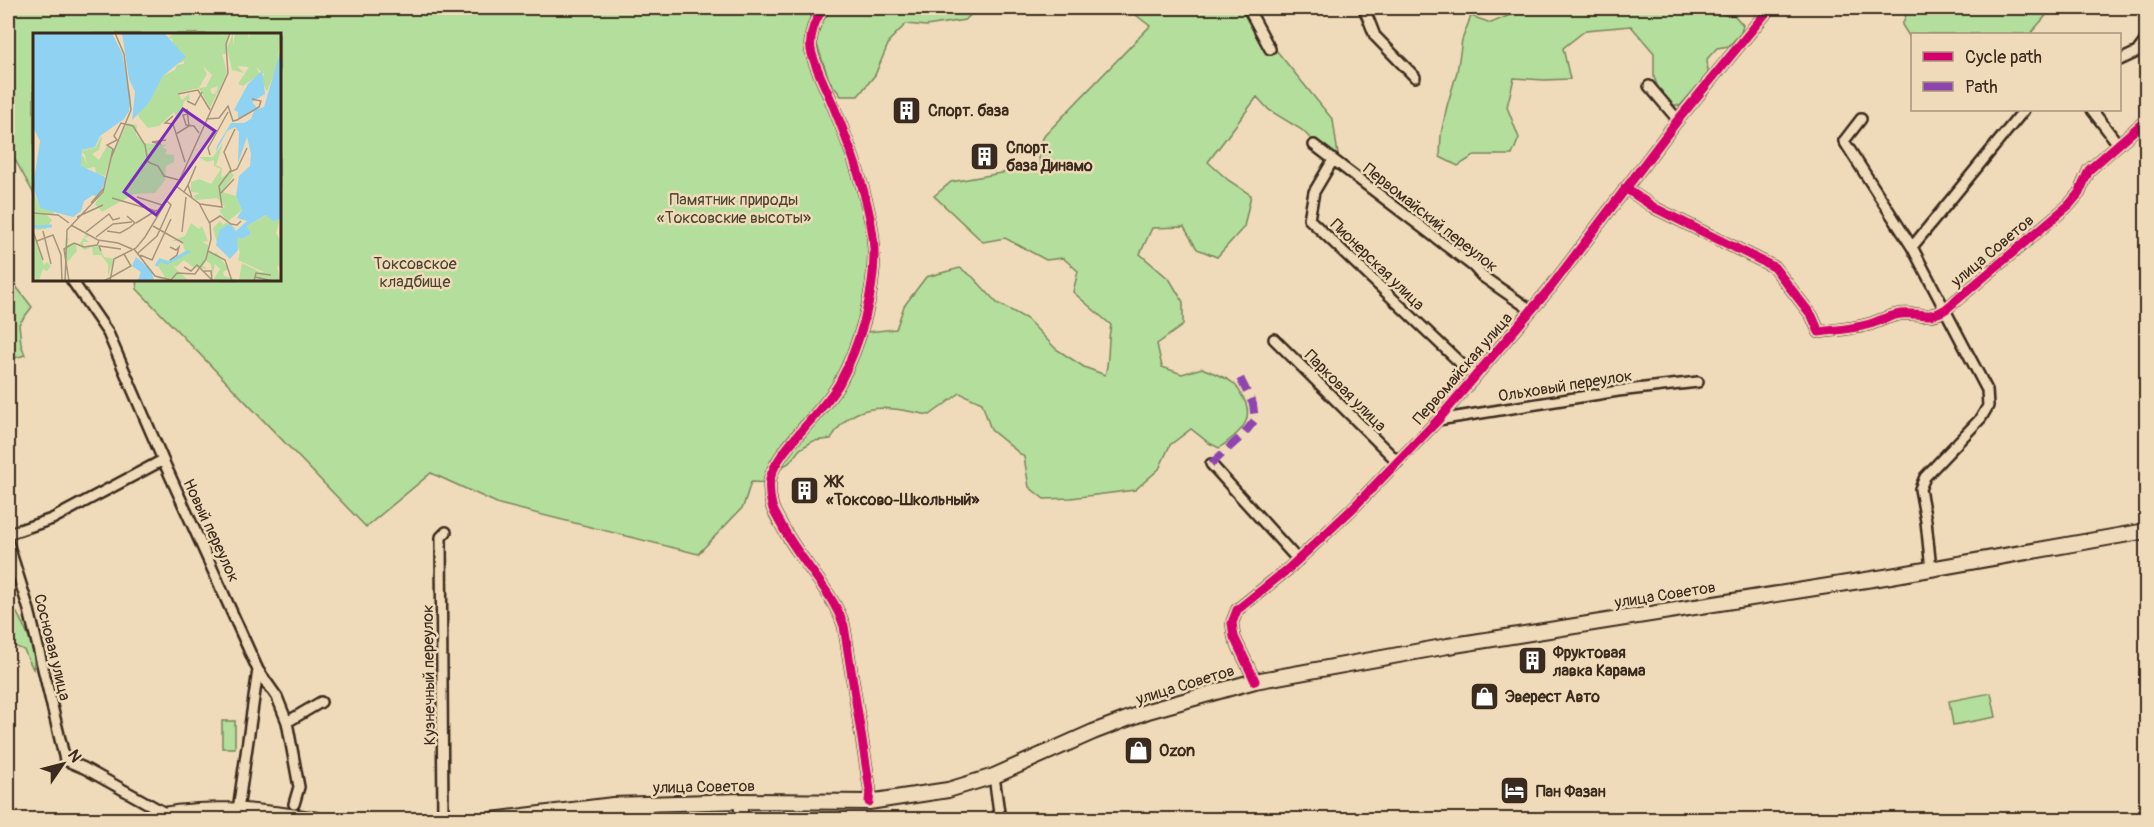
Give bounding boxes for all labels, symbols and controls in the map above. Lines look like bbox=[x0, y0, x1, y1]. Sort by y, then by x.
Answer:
inset map bbox=[33, 33, 280, 280]
legend bbox=[1911, 33, 2121, 111]
text: Cycle path bbox=[1965, 46, 2042, 69]
text: Path bbox=[1965, 76, 1998, 99]
building icon: Спорт. база bbox=[891, 94, 923, 126]
place label: Спорт. база bbox=[928, 101, 1009, 121]
place label: Спорт. база Динамо bbox=[1006, 138, 1093, 176]
building icon: Спорт. база Динамо bbox=[969, 140, 1001, 172]
street label: Первомайский переулок bbox=[1359, 159, 1502, 277]
park label: Памятник природы «Токсовские высоты» bbox=[657, 190, 811, 228]
street label: улица Советов bbox=[1946, 210, 2038, 292]
street label: Пионерская улица bbox=[1326, 215, 1429, 315]
park label: Токсовское кладбище bbox=[373, 254, 457, 292]
street label: Первомайская улица bbox=[1409, 309, 1517, 429]
street label: Парковая улица bbox=[1300, 346, 1390, 436]
street label: Ольховый переулок bbox=[1497, 366, 1634, 406]
place label: ЖК «Токсово-Школьный» bbox=[823, 472, 980, 510]
building icon: ЖК «Токсово-Школьный» bbox=[789, 474, 821, 506]
street label: Новый переулок bbox=[178, 476, 244, 585]
street label: улица Советов bbox=[1612, 577, 1717, 613]
street label: Сосновая улица bbox=[29, 592, 75, 703]
street label: Кузнечный переулок bbox=[418, 604, 440, 745]
place label: Фруктовая лавка Карама bbox=[1552, 643, 1646, 681]
building icon: Фруктовая лавка Карама bbox=[1516, 645, 1548, 677]
street label: улица Советов bbox=[1133, 660, 1237, 710]
shop icon: Эверест Авто bbox=[1468, 680, 1500, 712]
place label: Эверест Авто bbox=[1505, 687, 1600, 707]
north arrow bbox=[33, 734, 93, 794]
shop icon: Ozon bbox=[1122, 734, 1154, 766]
place label: Ozon bbox=[1159, 741, 1195, 761]
text: N bbox=[63, 746, 86, 766]
hotel icon: Пан Фазан bbox=[1499, 775, 1531, 807]
street label: улица Советов bbox=[652, 776, 755, 798]
place label: Пан Фазан bbox=[1536, 782, 1606, 802]

